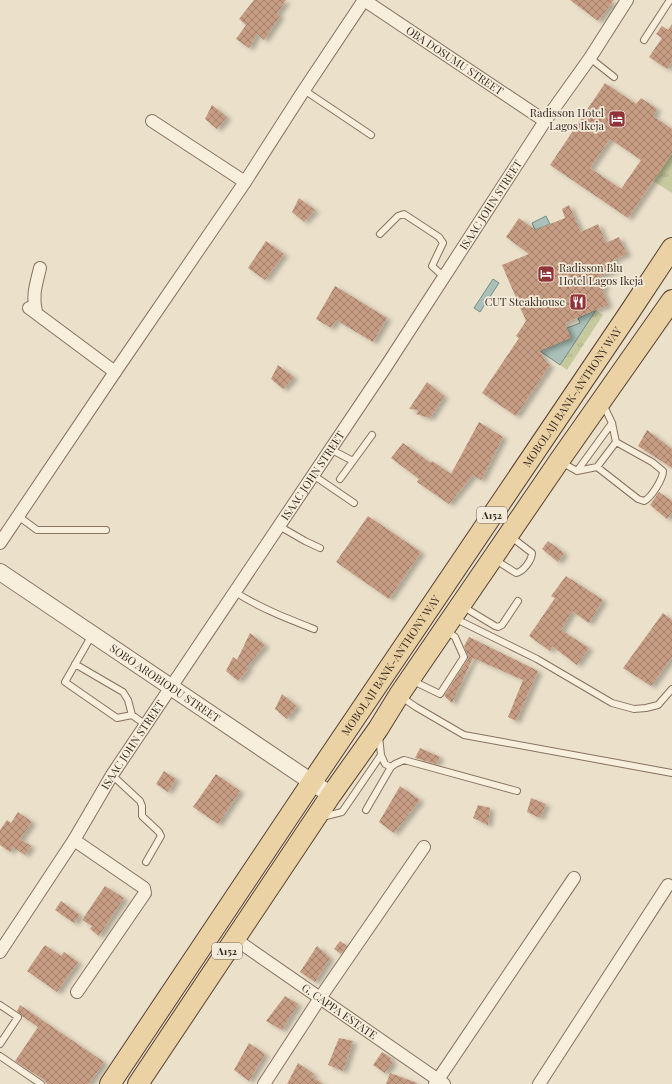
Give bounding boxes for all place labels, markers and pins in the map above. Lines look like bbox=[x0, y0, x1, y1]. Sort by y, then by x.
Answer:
place label: Radisson Hotel Lagos Ikeja bbox=[530, 105, 605, 133]
hotel icon: Radisson Hotel Lagos Ikeja bbox=[607, 109, 627, 129]
place label: Radisson Blu Hotel Lagos Ikeja bbox=[559, 260, 644, 288]
hotel icon: Radisson Blu Hotel Lagos Ikeja bbox=[536, 264, 556, 284]
restaurant icon: CUT Steakhouse bbox=[568, 292, 588, 312]
place label: CUT Steakhouse bbox=[485, 294, 565, 309]

